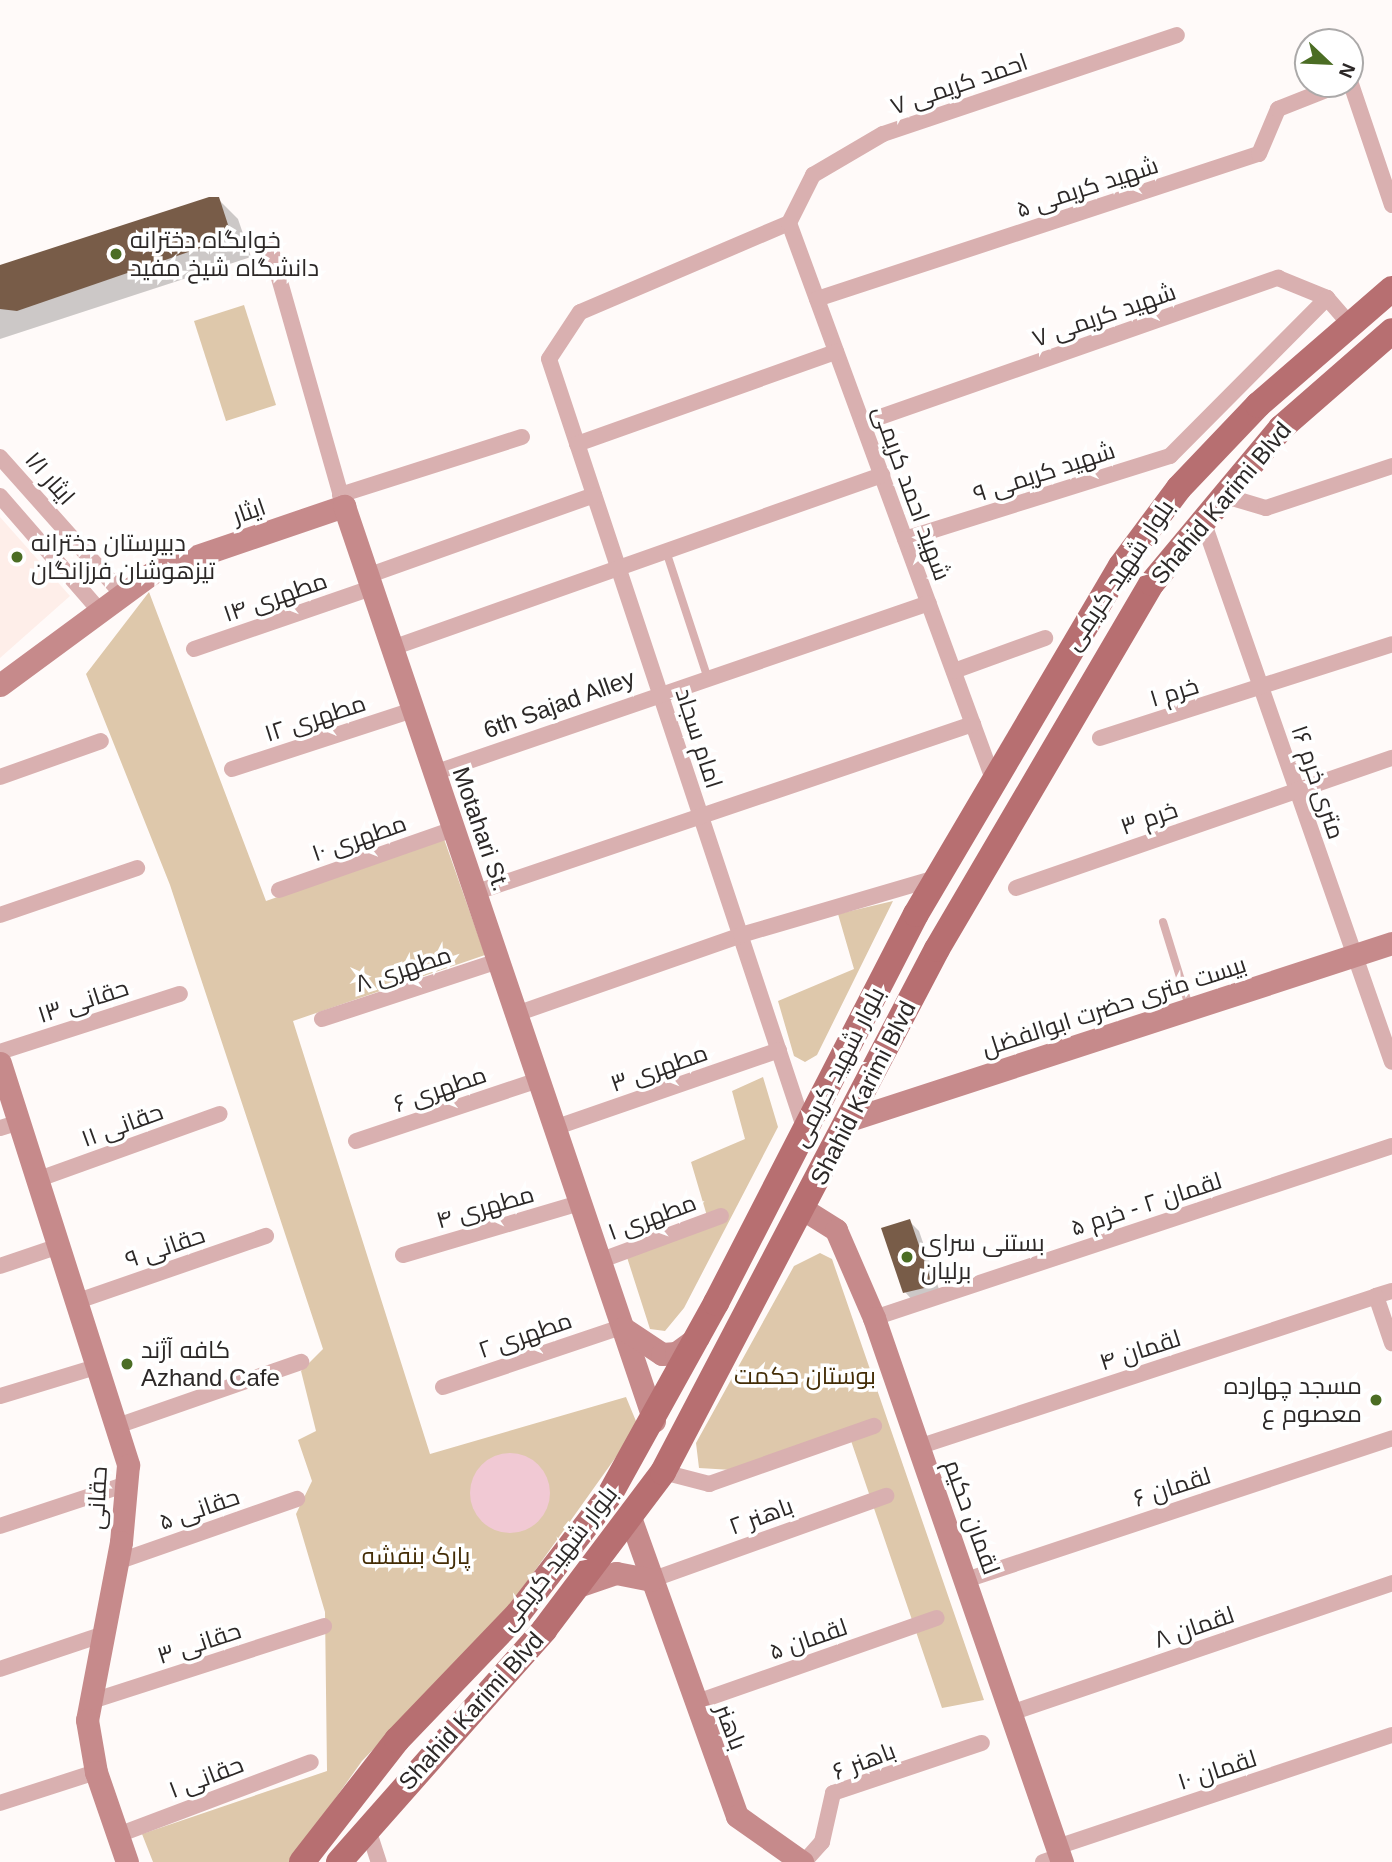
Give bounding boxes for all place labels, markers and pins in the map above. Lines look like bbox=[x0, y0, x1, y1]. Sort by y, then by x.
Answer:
place label: خوابگاه دخترانه دانشگاه شیخ مفید bbox=[130, 226, 319, 282]
marker: خوابگاه دخترانه دانشگاه شیخ مفید bbox=[108, 246, 124, 262]
place label: دبیرستان دخترانه تیزهوشان فرزانگان bbox=[31, 529, 215, 585]
marker: دبیرستان دخترانه تیزهوشان فرزانگان bbox=[9, 549, 25, 565]
place label: بستنی سرای برلیان bbox=[921, 1229, 1045, 1285]
marker: بستنی سرای برلیان bbox=[899, 1249, 915, 1265]
place label: کافه آژند Azhand Cafe bbox=[141, 1336, 280, 1392]
marker: کافه آژند Azhand Cafe bbox=[119, 1356, 135, 1372]
place label: مسجد چهارده معصوم ع bbox=[1224, 1372, 1362, 1428]
marker: مسجد چهارده معصوم ع bbox=[1368, 1392, 1384, 1408]

